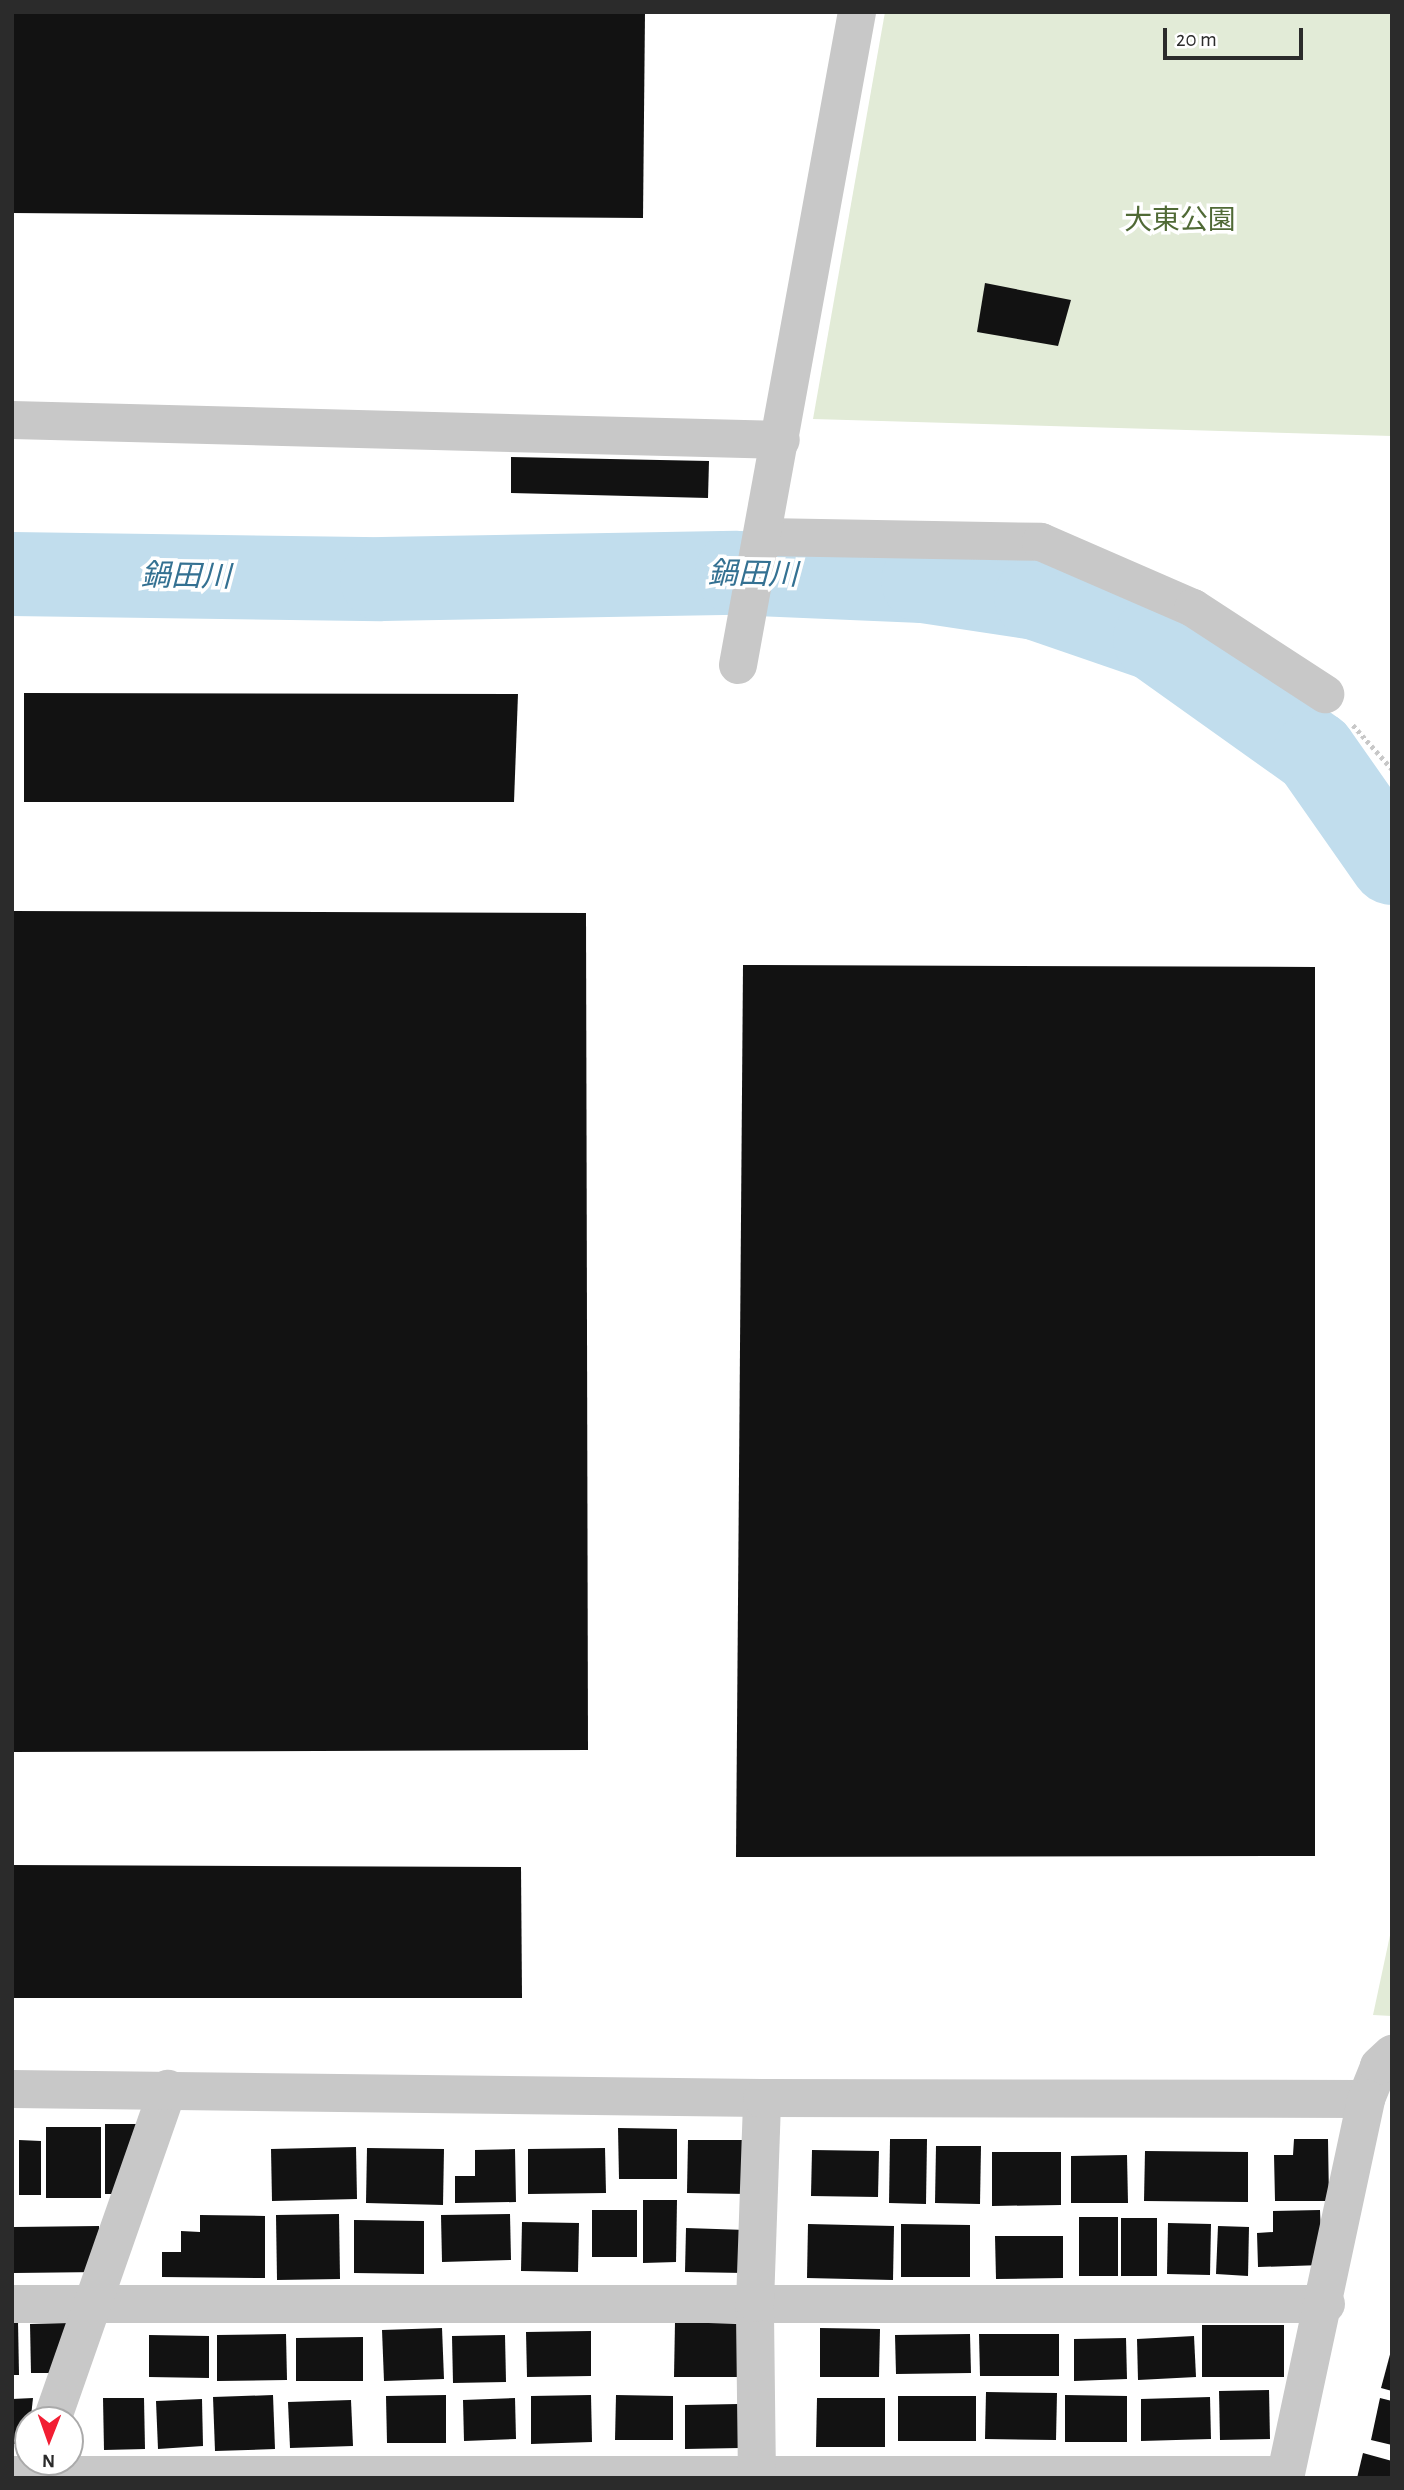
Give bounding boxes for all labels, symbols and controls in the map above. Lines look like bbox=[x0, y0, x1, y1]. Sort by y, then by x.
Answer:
scale bar bbox=[1166, 14, 1306, 58]
text: 20 m bbox=[1176, 29, 1217, 50]
park label: 大東公園 bbox=[1124, 204, 1236, 238]
water label: 鍋田川 bbox=[708, 556, 798, 594]
water label: 鍋田川 bbox=[141, 558, 231, 596]
north arrow bbox=[14, 2406, 84, 2476]
text: N bbox=[42, 2451, 55, 2470]

